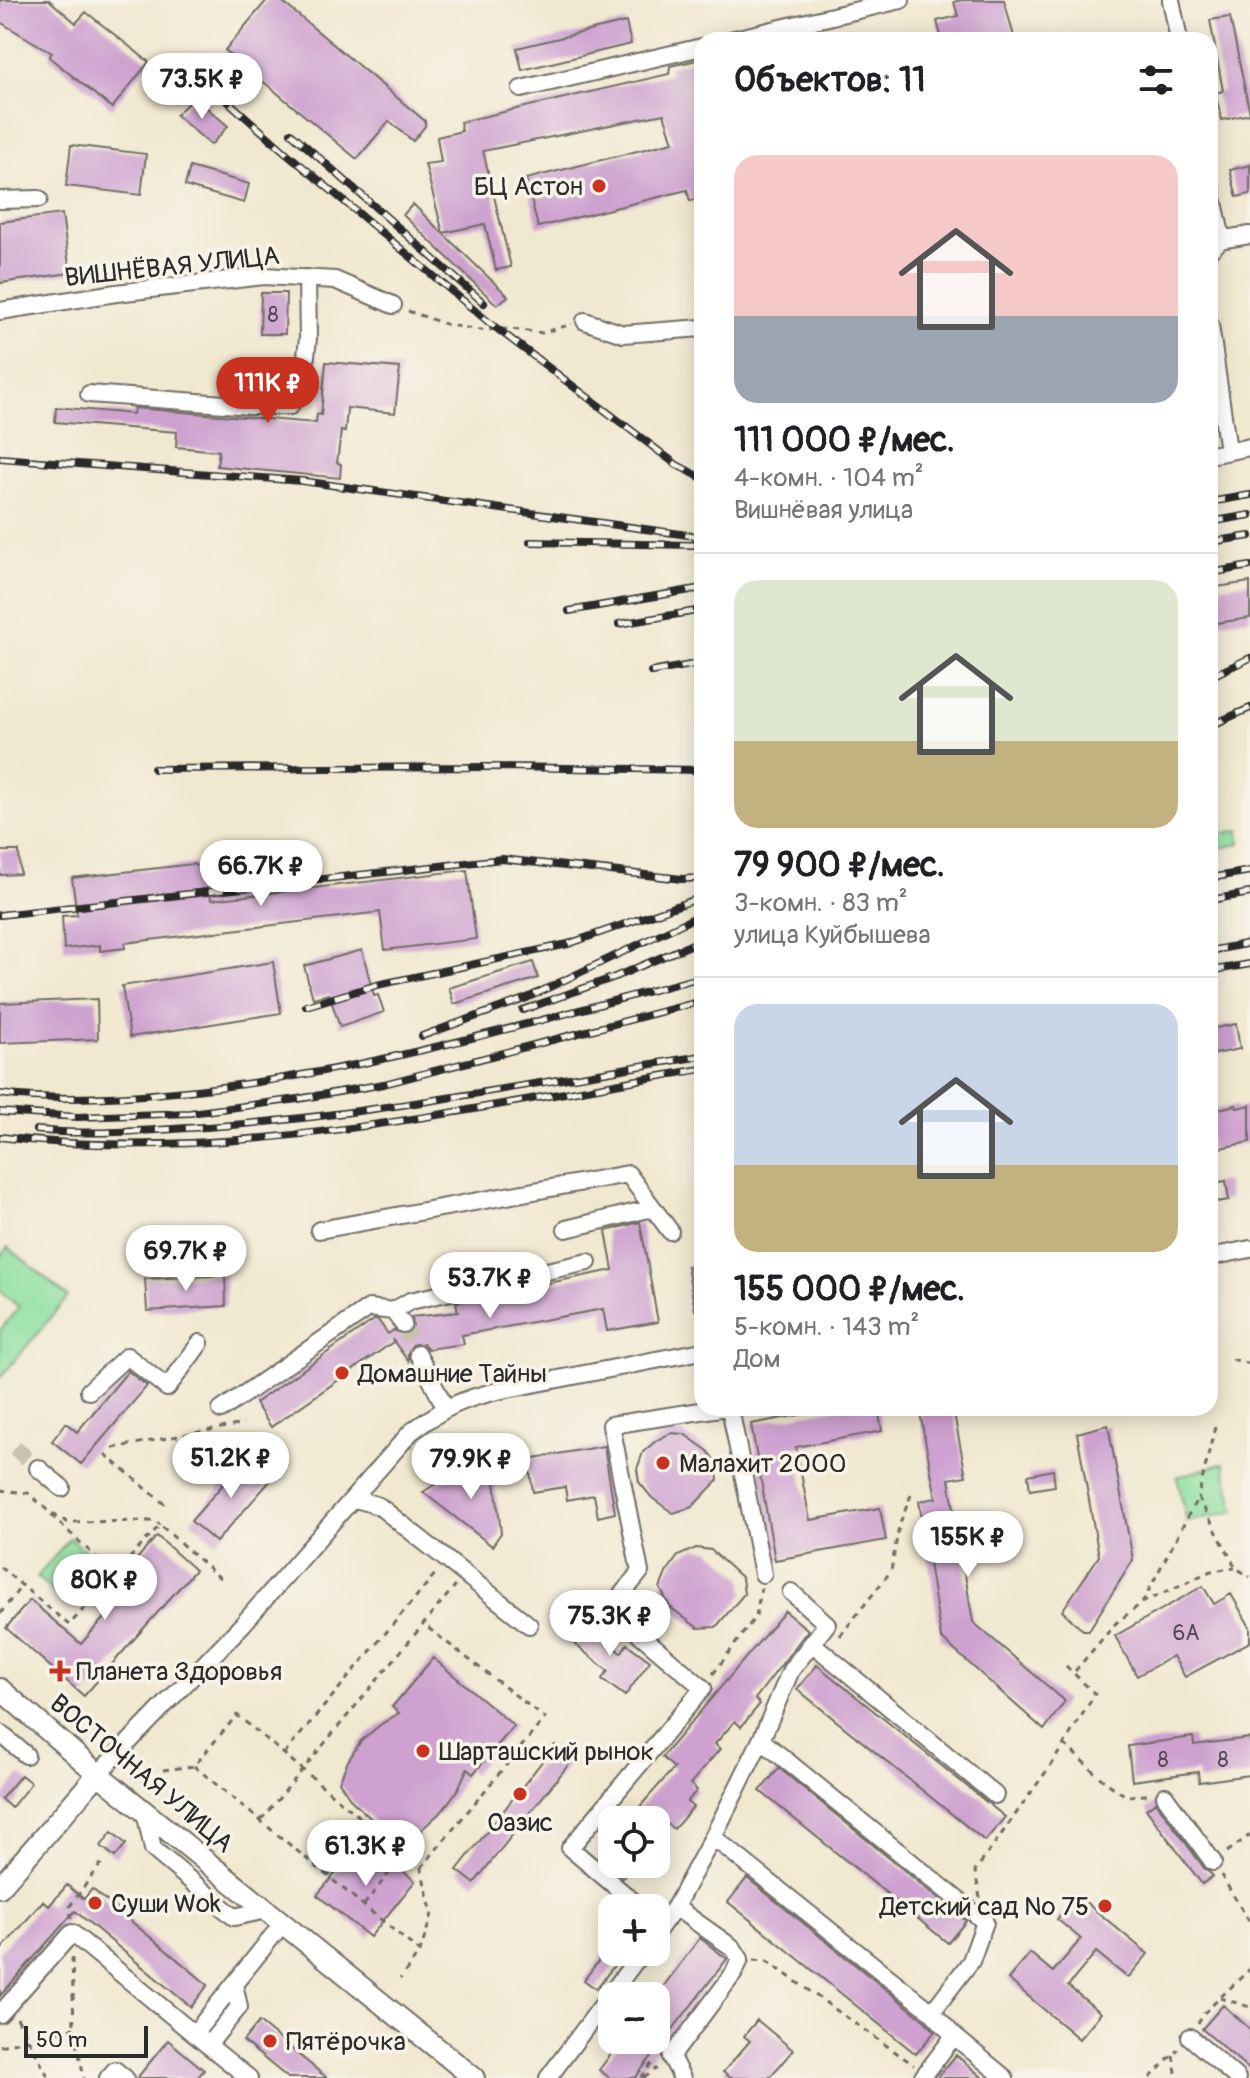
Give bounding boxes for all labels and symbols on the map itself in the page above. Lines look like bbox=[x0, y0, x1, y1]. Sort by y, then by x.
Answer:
pin: 73.5K ₽ bbox=[128, 53, 276, 121]
place label: БЦ Астон bbox=[474, 171, 583, 203]
marker: БЦ Астон bbox=[590, 177, 608, 195]
street label: ВИШНЁВАЯ УЛИЦА bbox=[63, 240, 281, 294]
house number: 8 bbox=[267, 301, 279, 329]
pin: 111K ₽ bbox=[203, 357, 333, 425]
pin: 66.7K ₽ bbox=[187, 840, 335, 908]
pin: 69.7K ₽ bbox=[112, 1225, 260, 1293]
pin: 53.7K ₽ bbox=[416, 1252, 564, 1320]
place label: Домашние Тайны bbox=[357, 1358, 547, 1390]
marker: Домашние Тайны bbox=[333, 1364, 351, 1382]
pin: 51.2K ₽ bbox=[157, 1432, 305, 1500]
pin: 79.9K ₽ bbox=[397, 1433, 545, 1501]
place label: Малахит 2000 bbox=[679, 1448, 847, 1480]
marker: Малахит 2000 bbox=[654, 1454, 672, 1472]
pin: 155K ₽ bbox=[903, 1511, 1033, 1579]
pin: 80K ₽ bbox=[49, 1554, 161, 1622]
pin: 75.3K ₽ bbox=[536, 1590, 684, 1658]
house number: 6А bbox=[1172, 1619, 1200, 1647]
place label: Планета Здоровья bbox=[76, 1656, 282, 1688]
marker: Планета Здоровья bbox=[51, 1662, 69, 1680]
street label: ВОСТОЧНАЯ УЛИЦА bbox=[43, 1688, 240, 1860]
place label: Шарташский рынок bbox=[439, 1736, 654, 1768]
marker: Шарташский рынок bbox=[414, 1742, 432, 1760]
house number: 8 bbox=[1157, 1746, 1169, 1774]
house number: 8 bbox=[1217, 1746, 1229, 1774]
marker: Оазис bbox=[511, 1785, 529, 1803]
place label: Оазис bbox=[487, 1807, 553, 1839]
pin: 61.3K ₽ bbox=[292, 1820, 440, 1888]
place label: Суши Wok bbox=[111, 1888, 221, 1920]
place label: Детский сад № 75 bbox=[879, 1891, 1089, 1923]
marker: Суши Wok bbox=[86, 1894, 104, 1912]
marker: Детский сад № 75 bbox=[1096, 1897, 1114, 1915]
scale bar bbox=[24, 2022, 148, 2058]
place label: Пятёрочка bbox=[286, 2026, 406, 2058]
marker: Пятёрочка bbox=[261, 2032, 279, 2050]

